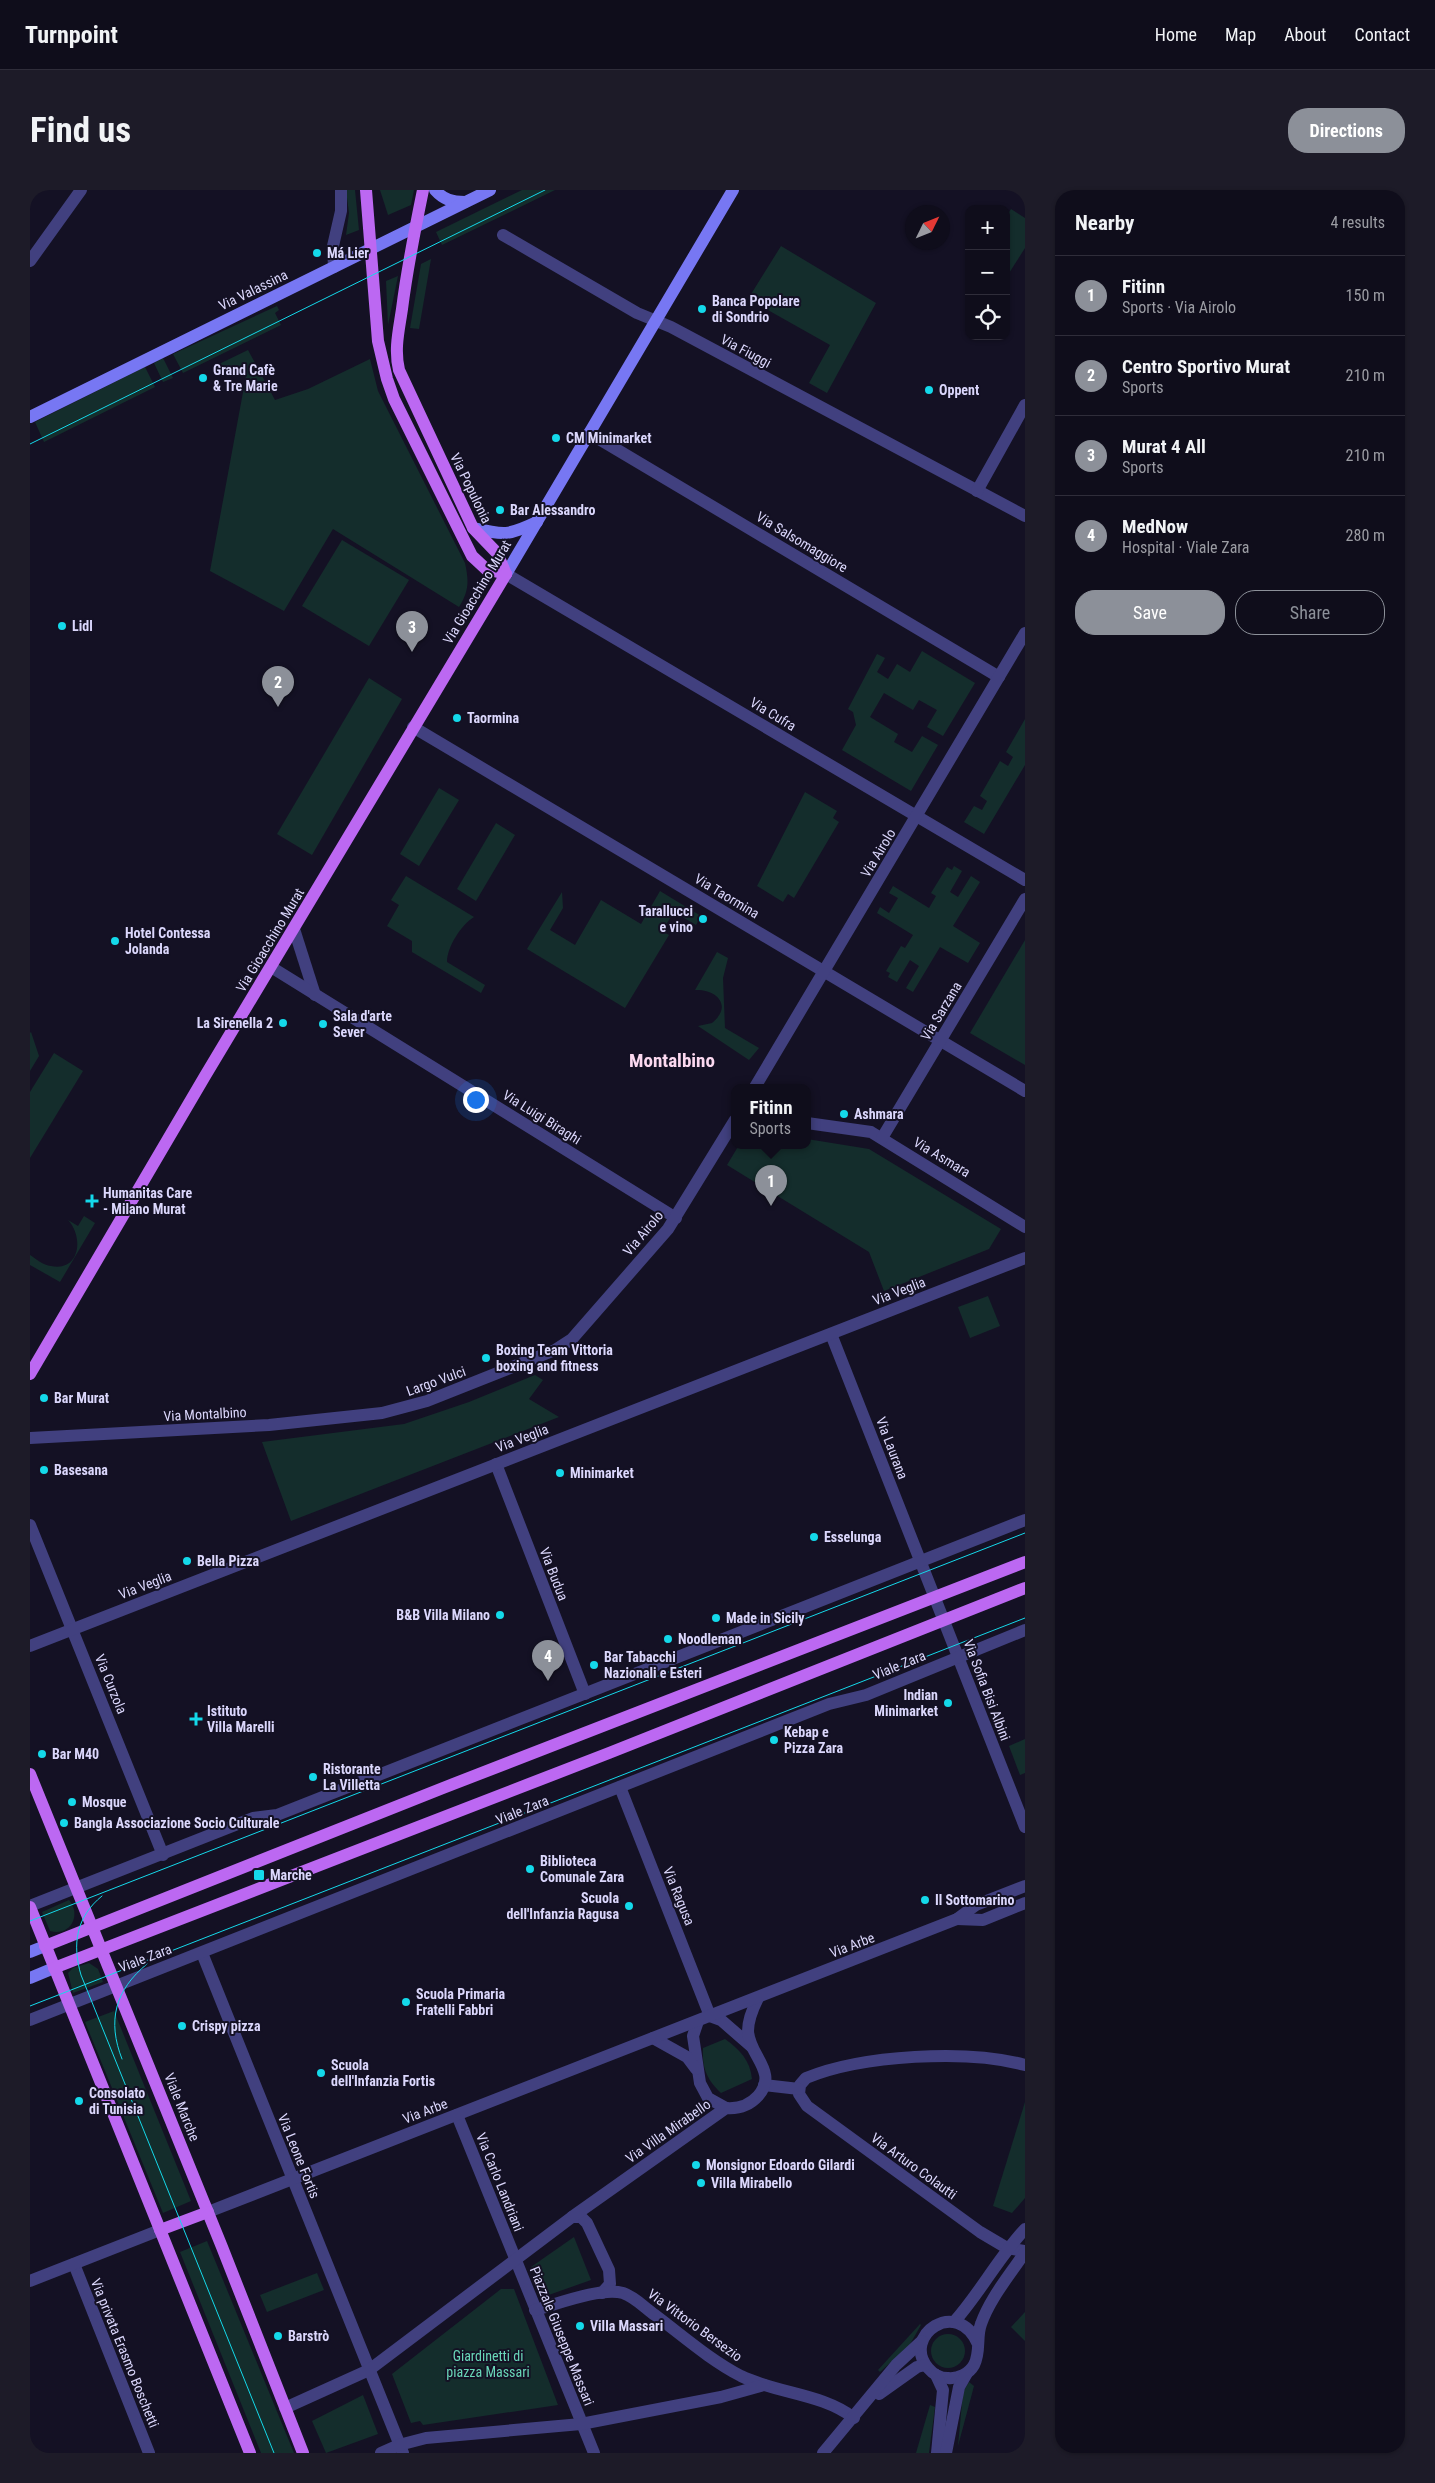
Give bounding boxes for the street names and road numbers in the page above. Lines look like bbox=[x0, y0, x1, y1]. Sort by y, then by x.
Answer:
street label: Via Valassina bbox=[216, 266, 290, 314]
street label: Via Fiuggi bbox=[718, 331, 774, 371]
street label: Via Populonia bbox=[447, 450, 495, 526]
street label: Via Salsomaggiore bbox=[753, 508, 851, 576]
street label: Via Gioacchino Murat bbox=[440, 537, 514, 647]
street label: Via Cufra bbox=[747, 694, 799, 734]
street label: Via Airolo bbox=[857, 826, 899, 880]
street label: Via Taormina bbox=[692, 870, 762, 922]
street label: Via Gioacchino Murat bbox=[233, 885, 307, 995]
street label: Via Sarzana bbox=[917, 979, 965, 1043]
street label: Via Luigi Biraghi bbox=[500, 1087, 584, 1147]
street label: Via Asmara bbox=[911, 1134, 973, 1180]
street label: Via Airolo bbox=[620, 1207, 666, 1259]
street label: Via Veglia bbox=[870, 1274, 928, 1308]
street label: Largo Vulci bbox=[404, 1363, 468, 1399]
street label: Via Montalbino bbox=[163, 1404, 247, 1424]
street label: Via Laurana bbox=[873, 1415, 911, 1481]
street label: Via Veglia bbox=[493, 1421, 551, 1455]
street label: Via Budua bbox=[537, 1545, 571, 1603]
street label: Via Veglia bbox=[116, 1568, 174, 1602]
street label: Via Sofia Bisi Albini bbox=[960, 1637, 1014, 1743]
street label: Viale Zara bbox=[870, 1647, 928, 1683]
street label: Via Curzola bbox=[92, 1652, 130, 1716]
street label: Viale Zara bbox=[493, 1792, 551, 1828]
street label: Via Ragusa bbox=[660, 1864, 698, 1928]
street label: Via Arbe bbox=[827, 1929, 877, 1961]
street label: Viale Zara bbox=[116, 1941, 174, 1975]
street label: Viale Marche bbox=[161, 2071, 203, 2144]
street label: Via Arbe bbox=[400, 2095, 450, 2127]
street label: Via Villa Mirabello bbox=[623, 2096, 713, 2166]
street label: Via Leone Fortis bbox=[275, 2111, 323, 2201]
street label: Via Carlo Landriani bbox=[473, 2130, 527, 2234]
street label: Via Arturo Colautti bbox=[868, 2130, 960, 2202]
street label: Piazzale Giuseppe Massari bbox=[527, 2264, 597, 2408]
street label: Via privata Erasmo Boschetti bbox=[88, 2276, 162, 2430]
street label: Via Vittorio Bersezio bbox=[645, 2285, 745, 2365]

